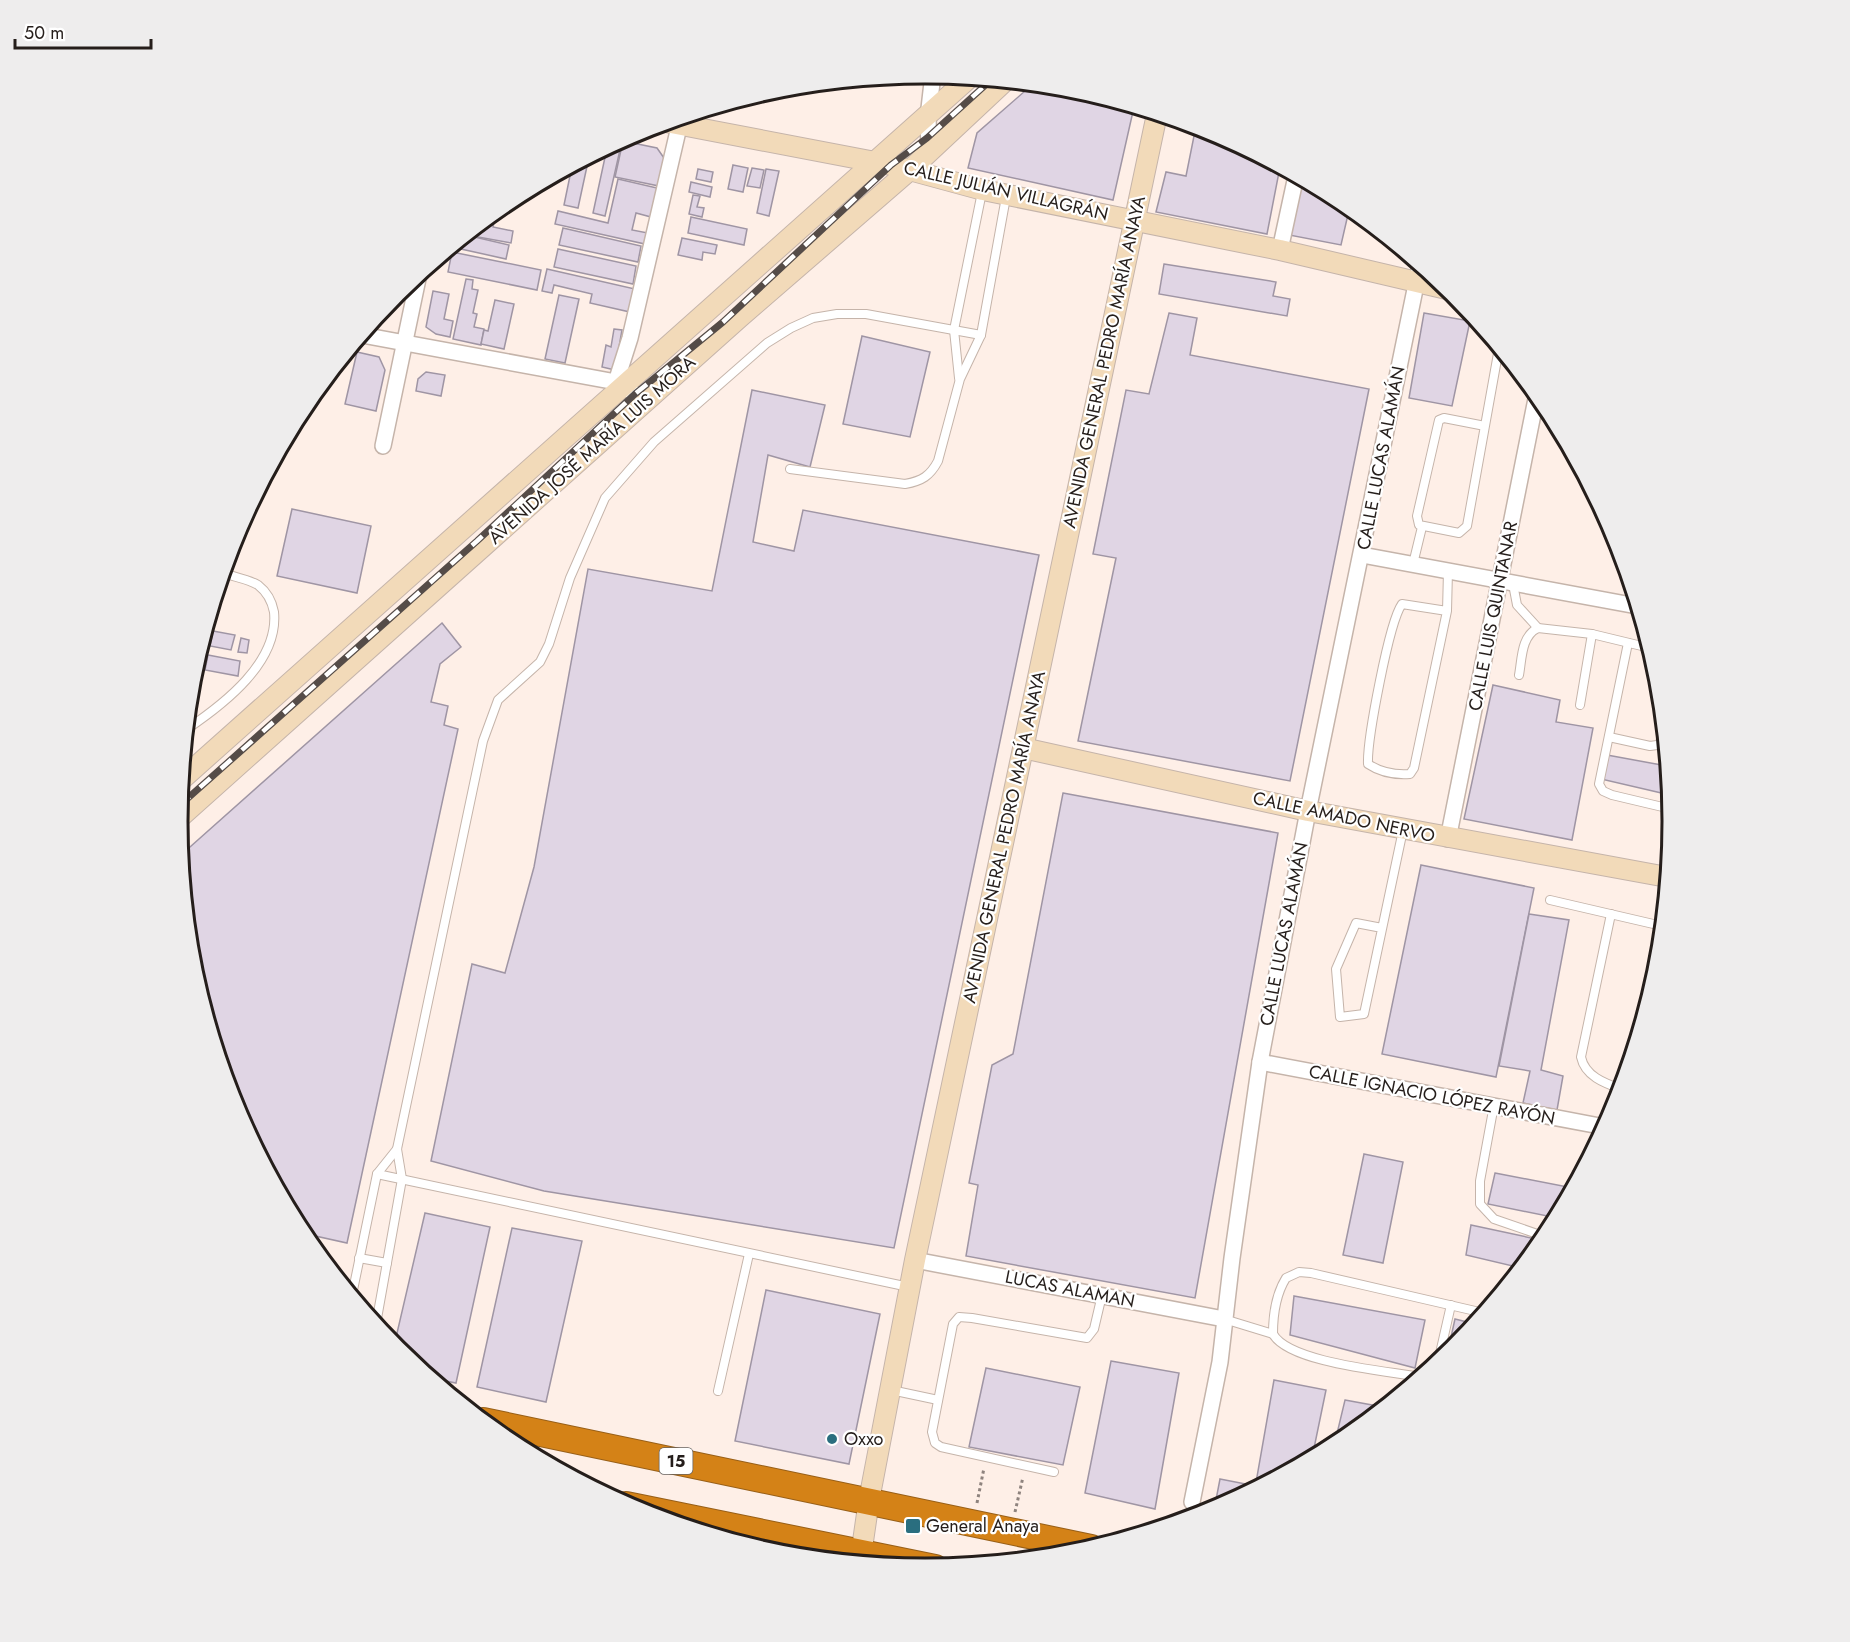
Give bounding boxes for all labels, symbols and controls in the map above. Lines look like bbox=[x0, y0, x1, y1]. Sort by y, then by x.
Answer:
scale bar bbox=[15, 12, 152, 50]
text: 50 m bbox=[24, 20, 64, 46]
street label: CALLE JULIÁN VILLAGRÁN bbox=[901, 155, 1111, 227]
street label: AVENIDA GENERAL PEDRO MARÍA ANAYA bbox=[1056, 193, 1152, 530]
street label: AVENIDA JOSÉ MARÍA LUIS MORA bbox=[483, 350, 701, 550]
street label: CALLE LUCAS ALAMÁN bbox=[1350, 364, 1412, 552]
street label: CALLE LUIS QUINTANAR bbox=[1462, 519, 1524, 713]
street label: AVENIDA GENERAL PEDRO MARÍA ANAYA bbox=[956, 668, 1052, 1005]
street label: CALLE AMADO NERVO bbox=[1251, 785, 1437, 849]
street label: CALLE LUCAS ALAMÁN bbox=[1253, 840, 1315, 1028]
street label: CALLE IGNACIO LÓPEZ RAYÓN bbox=[1307, 1058, 1557, 1132]
street label: LUCAS ALAMAN bbox=[1003, 1264, 1137, 1314]
place label: Oxxo bbox=[844, 1426, 884, 1452]
marker: Oxxo bbox=[825, 1432, 839, 1446]
road number: 15 bbox=[660, 1448, 692, 1474]
place label: General Anaya bbox=[926, 1513, 1039, 1539]
marker: General Anaya bbox=[904, 1517, 922, 1535]

